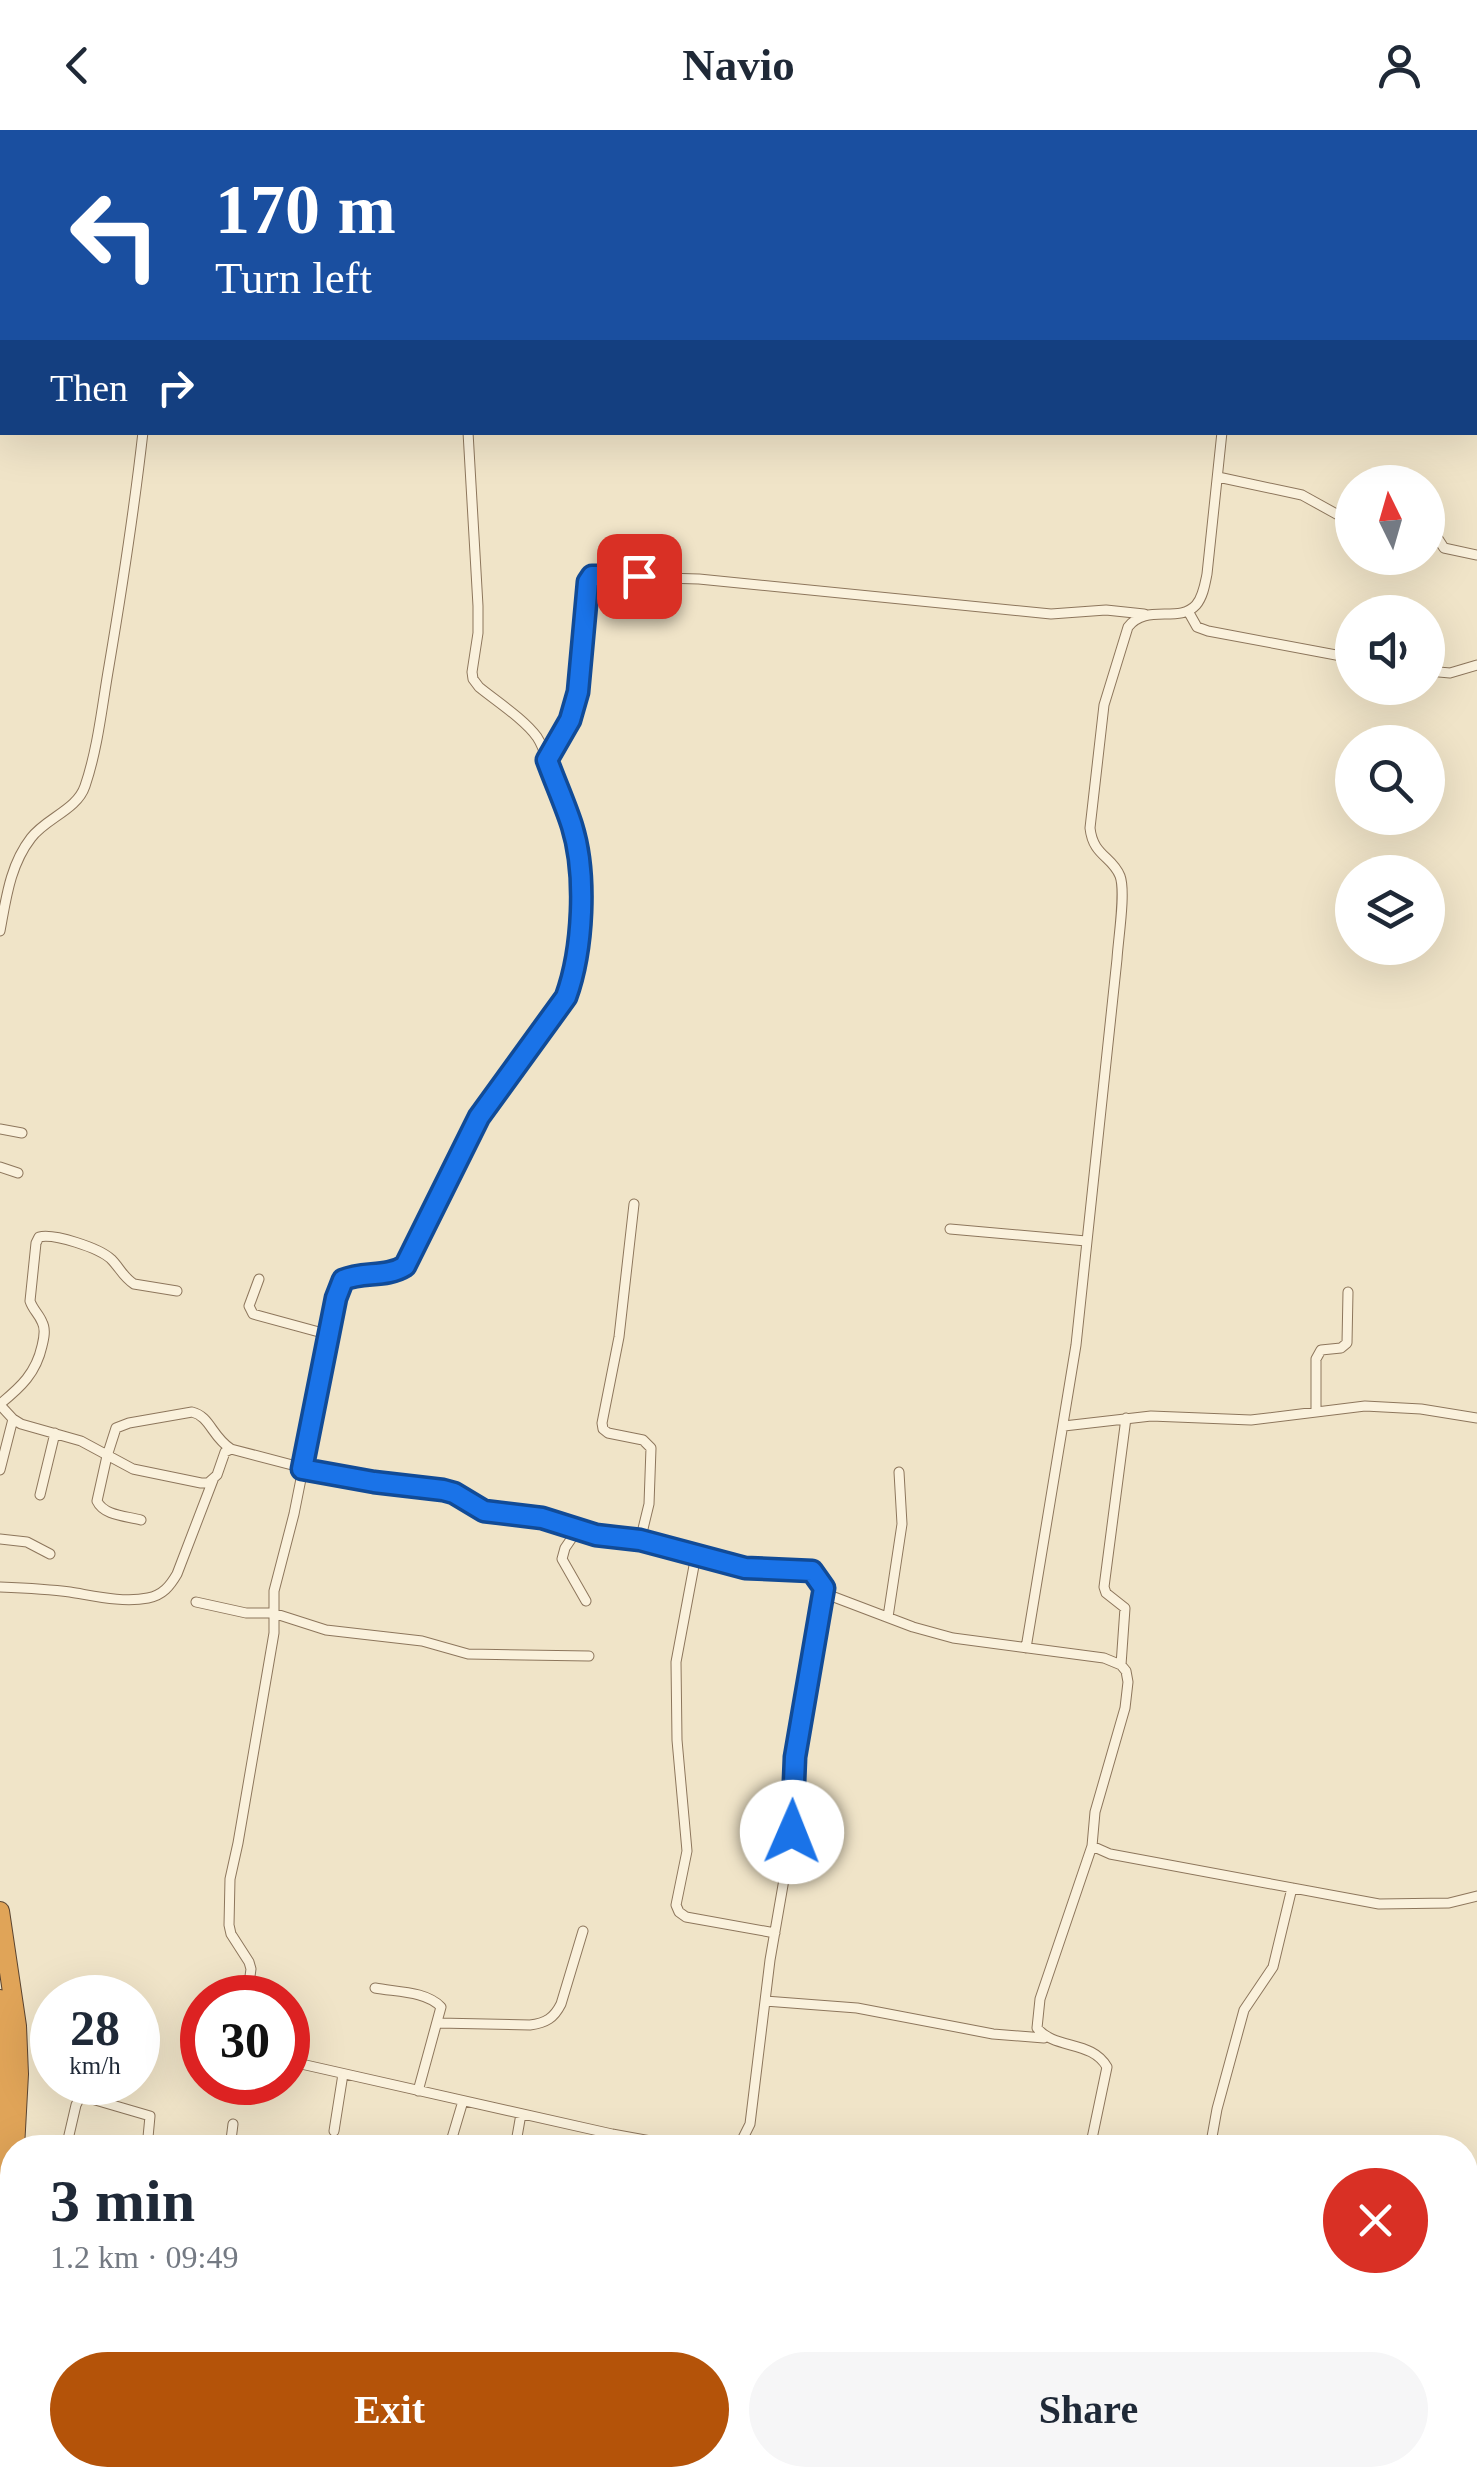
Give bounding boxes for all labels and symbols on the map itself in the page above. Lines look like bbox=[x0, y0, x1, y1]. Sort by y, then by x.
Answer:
north arrow bbox=[1335, 465, 1445, 575]
pin bbox=[597, 534, 682, 619]
position arrow bbox=[740, 1780, 844, 1884]
speed limit sign: 30 bbox=[180, 1975, 310, 2105]

